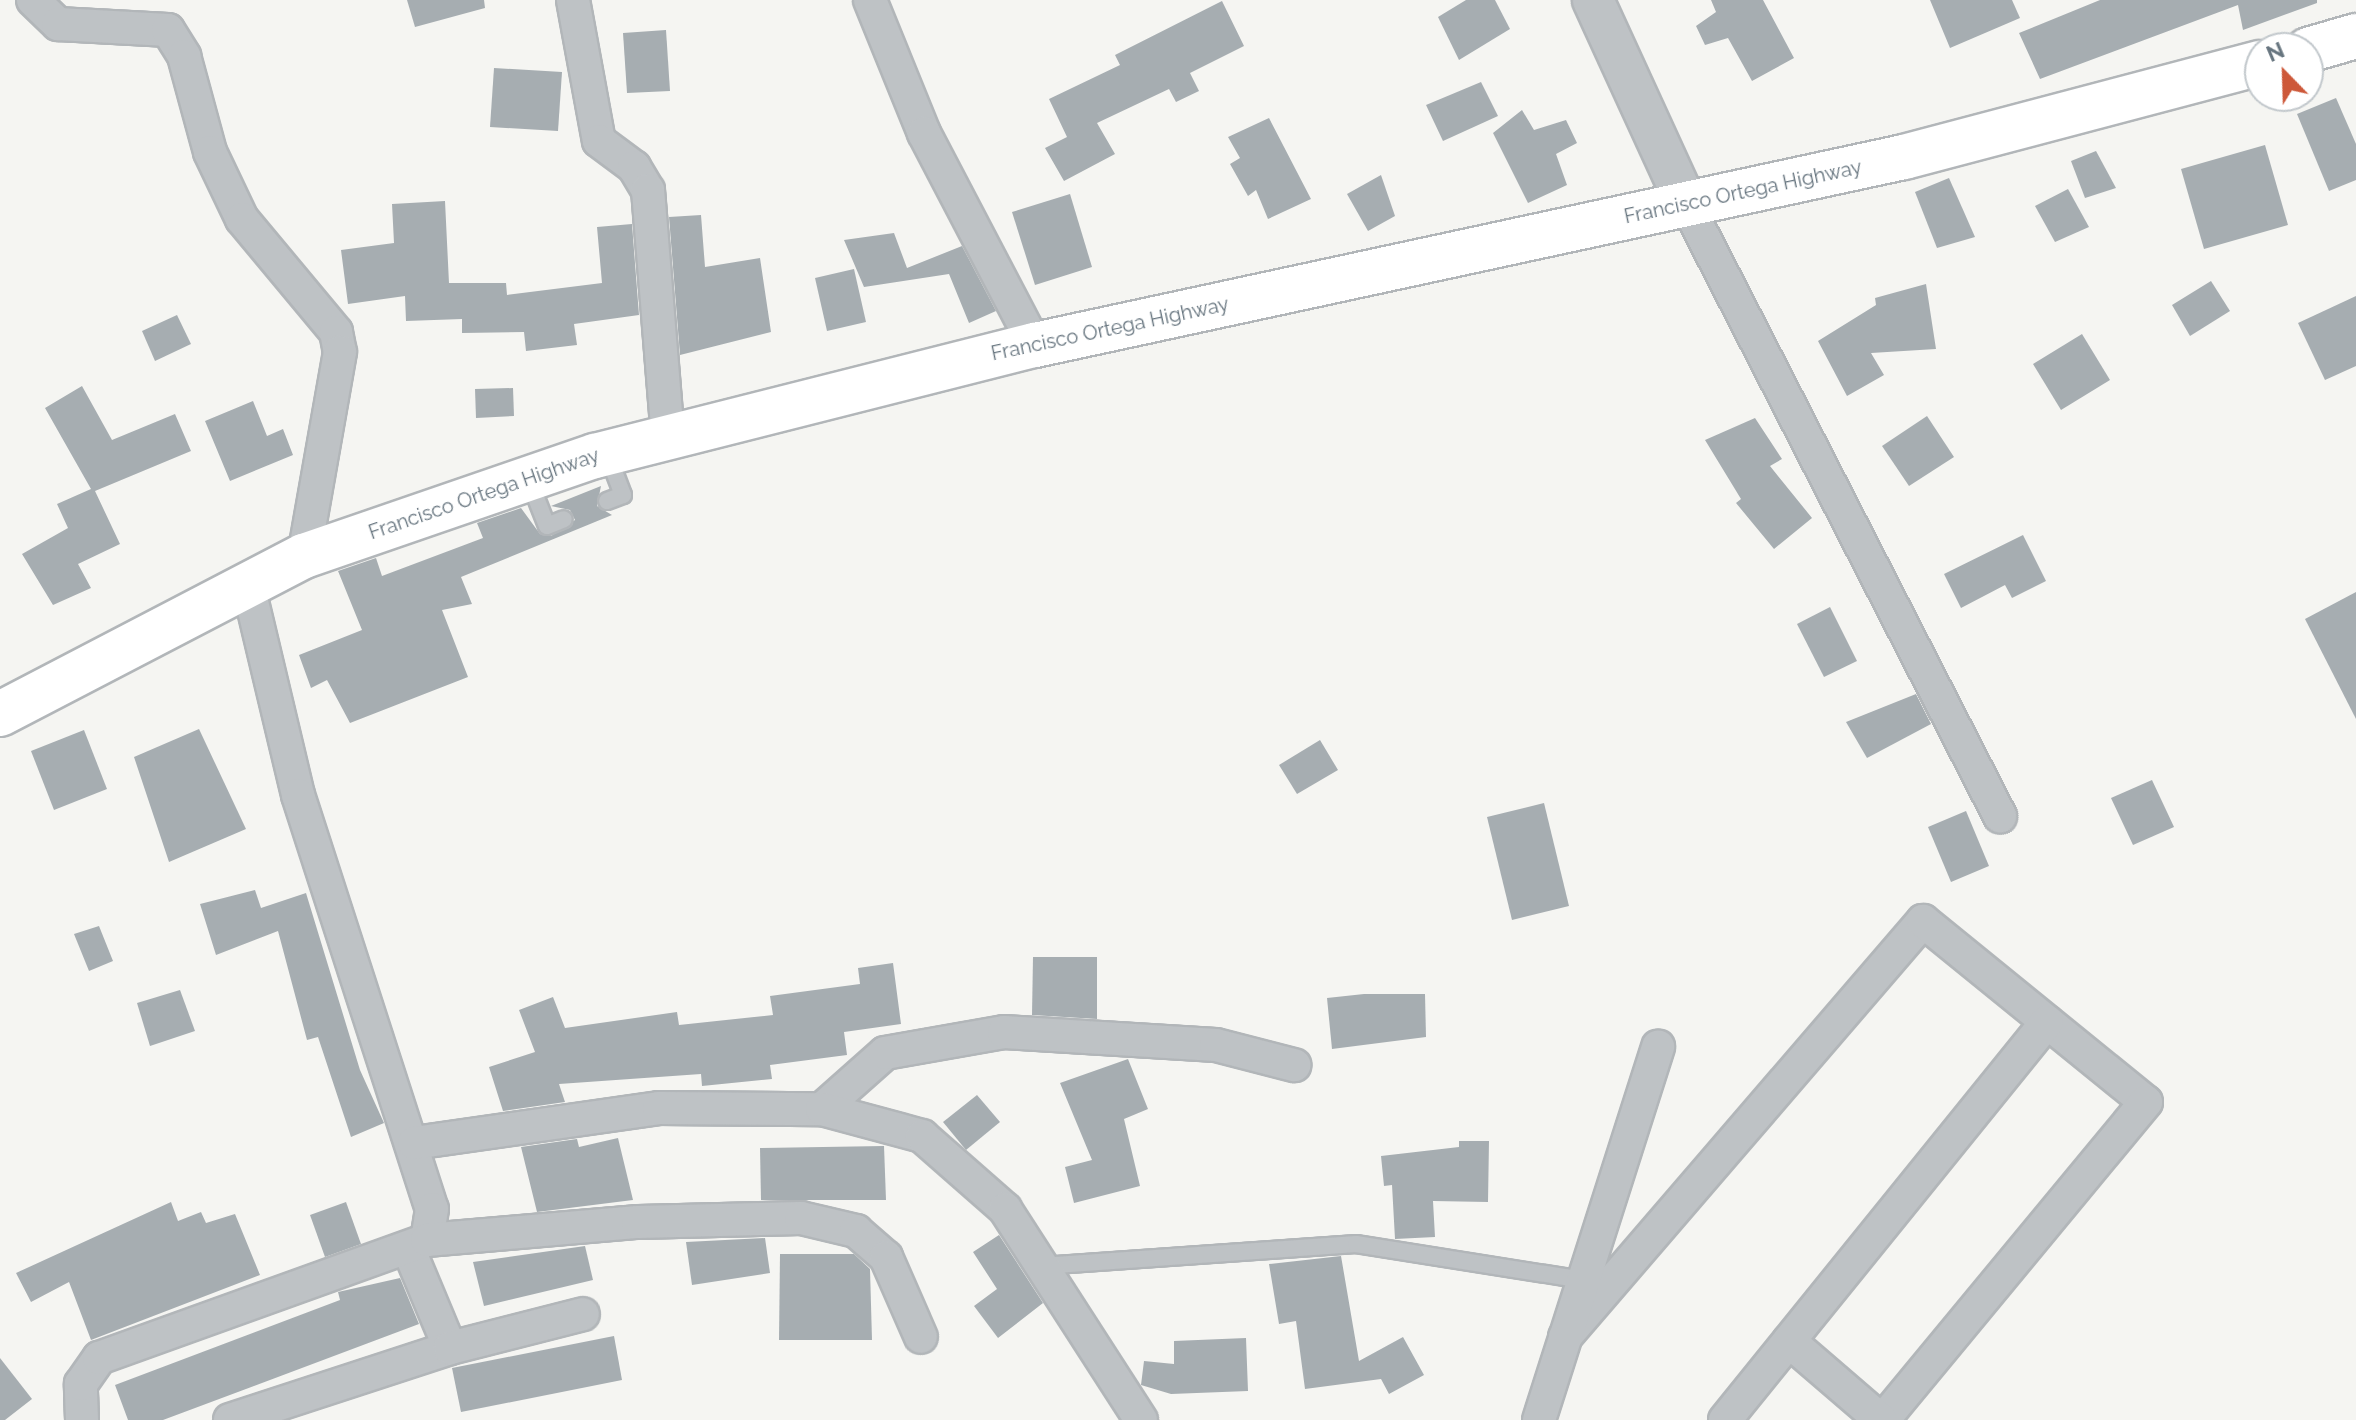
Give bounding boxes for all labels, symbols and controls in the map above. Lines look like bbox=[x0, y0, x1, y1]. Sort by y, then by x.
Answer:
north arrow bbox=[2244, 32, 2324, 112]
text: N bbox=[2263, 37, 2288, 67]
street label: Francisco Ortega Highway bbox=[1622, 155, 1864, 229]
street label: Francisco Ortega Highway bbox=[989, 292, 1231, 366]
street label: Francisco Ortega Highway bbox=[366, 443, 602, 545]

